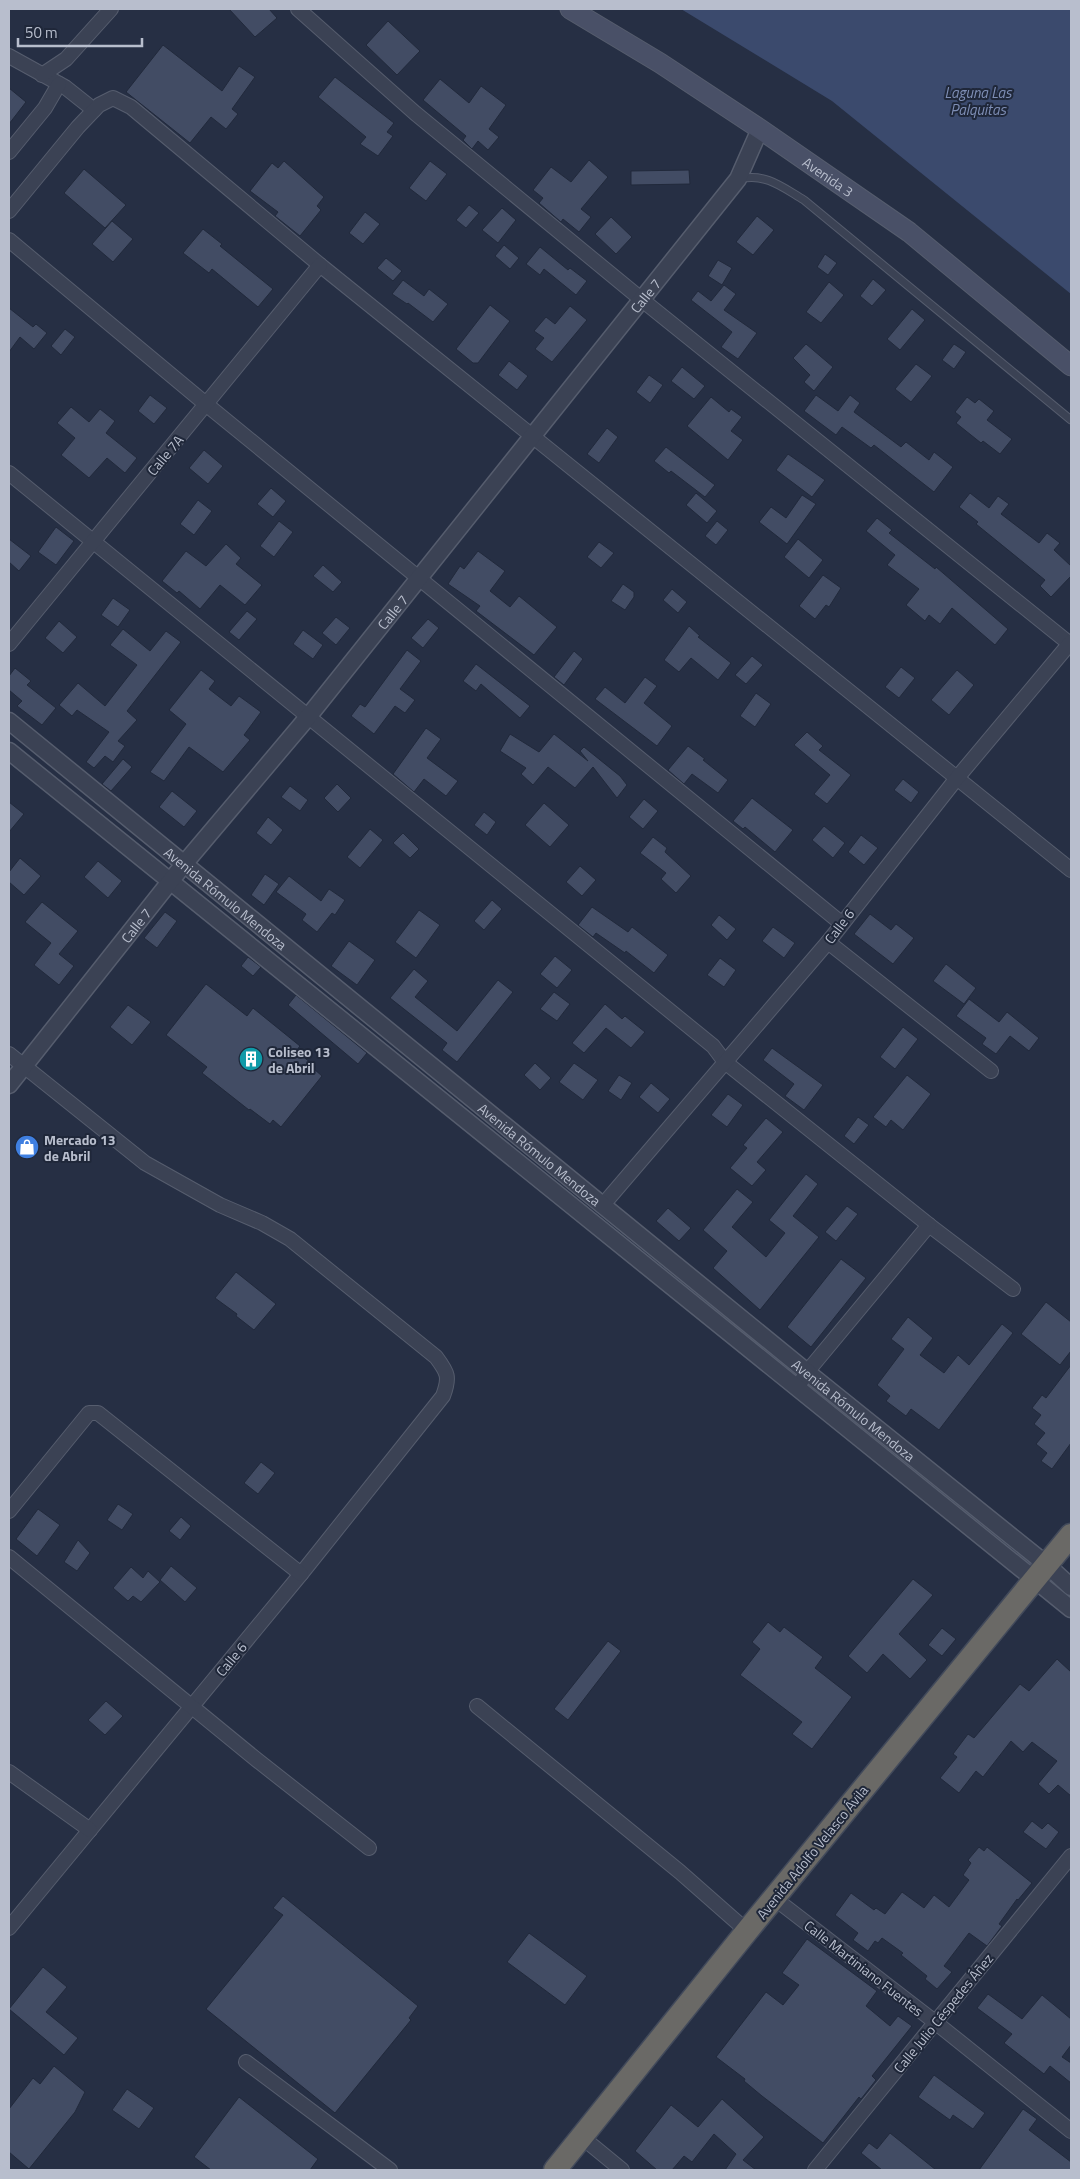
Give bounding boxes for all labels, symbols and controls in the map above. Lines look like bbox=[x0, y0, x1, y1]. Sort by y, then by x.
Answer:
scale bar bbox=[18, 15, 141, 47]
text: 50 m bbox=[25, 21, 58, 44]
water label: Laguna Las Palquitas bbox=[945, 81, 1013, 121]
street label: Avenida 3 bbox=[799, 151, 858, 201]
street label: Calle 7 bbox=[625, 274, 665, 317]
street label: Calle 7A bbox=[142, 430, 189, 480]
street label: Calle 7 bbox=[372, 590, 413, 634]
street label: Avenida Rómulo Mendoza bbox=[160, 841, 292, 955]
street label: Calle 7 bbox=[115, 903, 156, 947]
street label: Calle 6 bbox=[819, 904, 859, 948]
place label: Coliseo 13 de Abril bbox=[268, 1041, 330, 1078]
building icon: Coliseo 13 de Abril bbox=[238, 1046, 264, 1072]
street label: Avenida Rómulo Mendoza bbox=[474, 1097, 606, 1211]
place label: Mercado 13 de Abril bbox=[44, 1129, 116, 1166]
shop icon: Mercado 13 de Abril bbox=[14, 1134, 40, 1160]
street label: Avenida Rómulo Mendoza bbox=[788, 1353, 920, 1466]
street label: Calle 6 bbox=[210, 1637, 252, 1681]
street label: Avenida Adolfo Velasco Ávila bbox=[751, 1780, 873, 1924]
street label: Calle Martiniano Fuentes bbox=[800, 1915, 928, 2021]
street label: Calle Julio Céspedes Áñez bbox=[888, 1949, 998, 2077]

